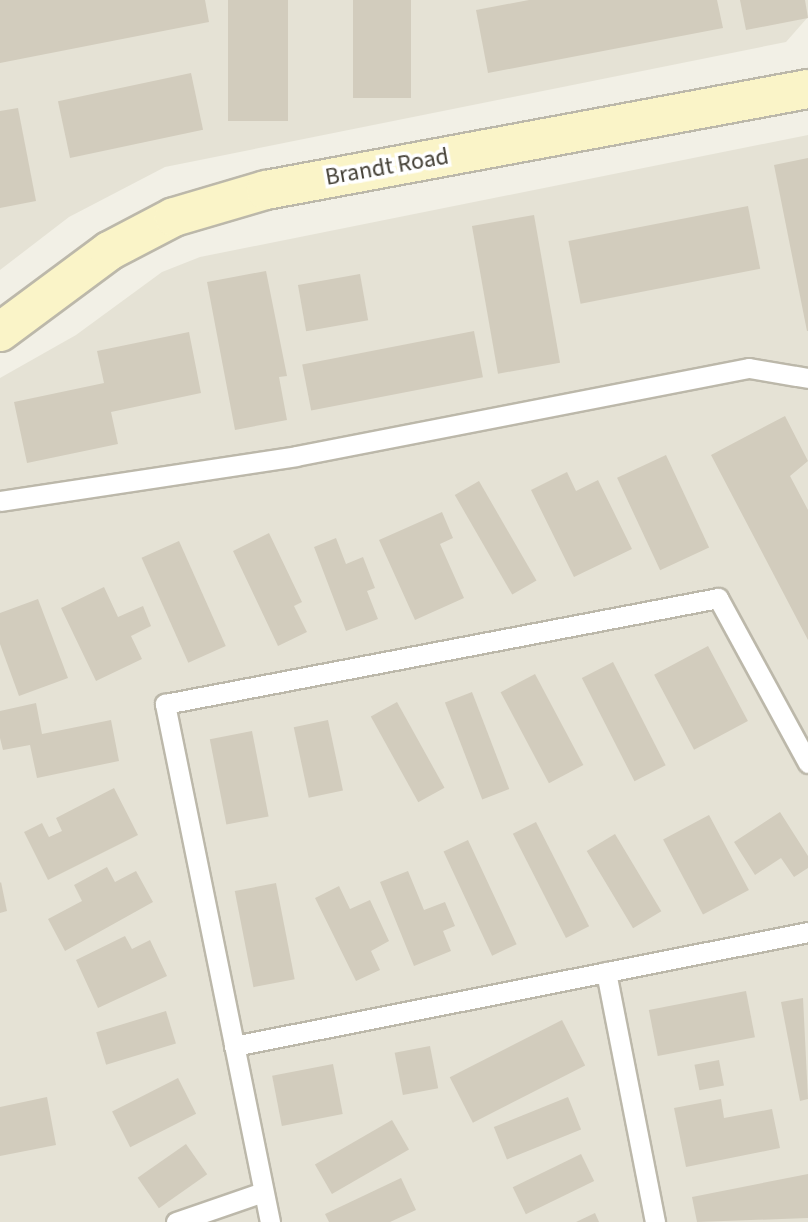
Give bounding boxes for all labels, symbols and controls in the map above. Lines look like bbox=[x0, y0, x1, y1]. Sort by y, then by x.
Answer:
street label: Brandt Road bbox=[323, 142, 451, 192]

